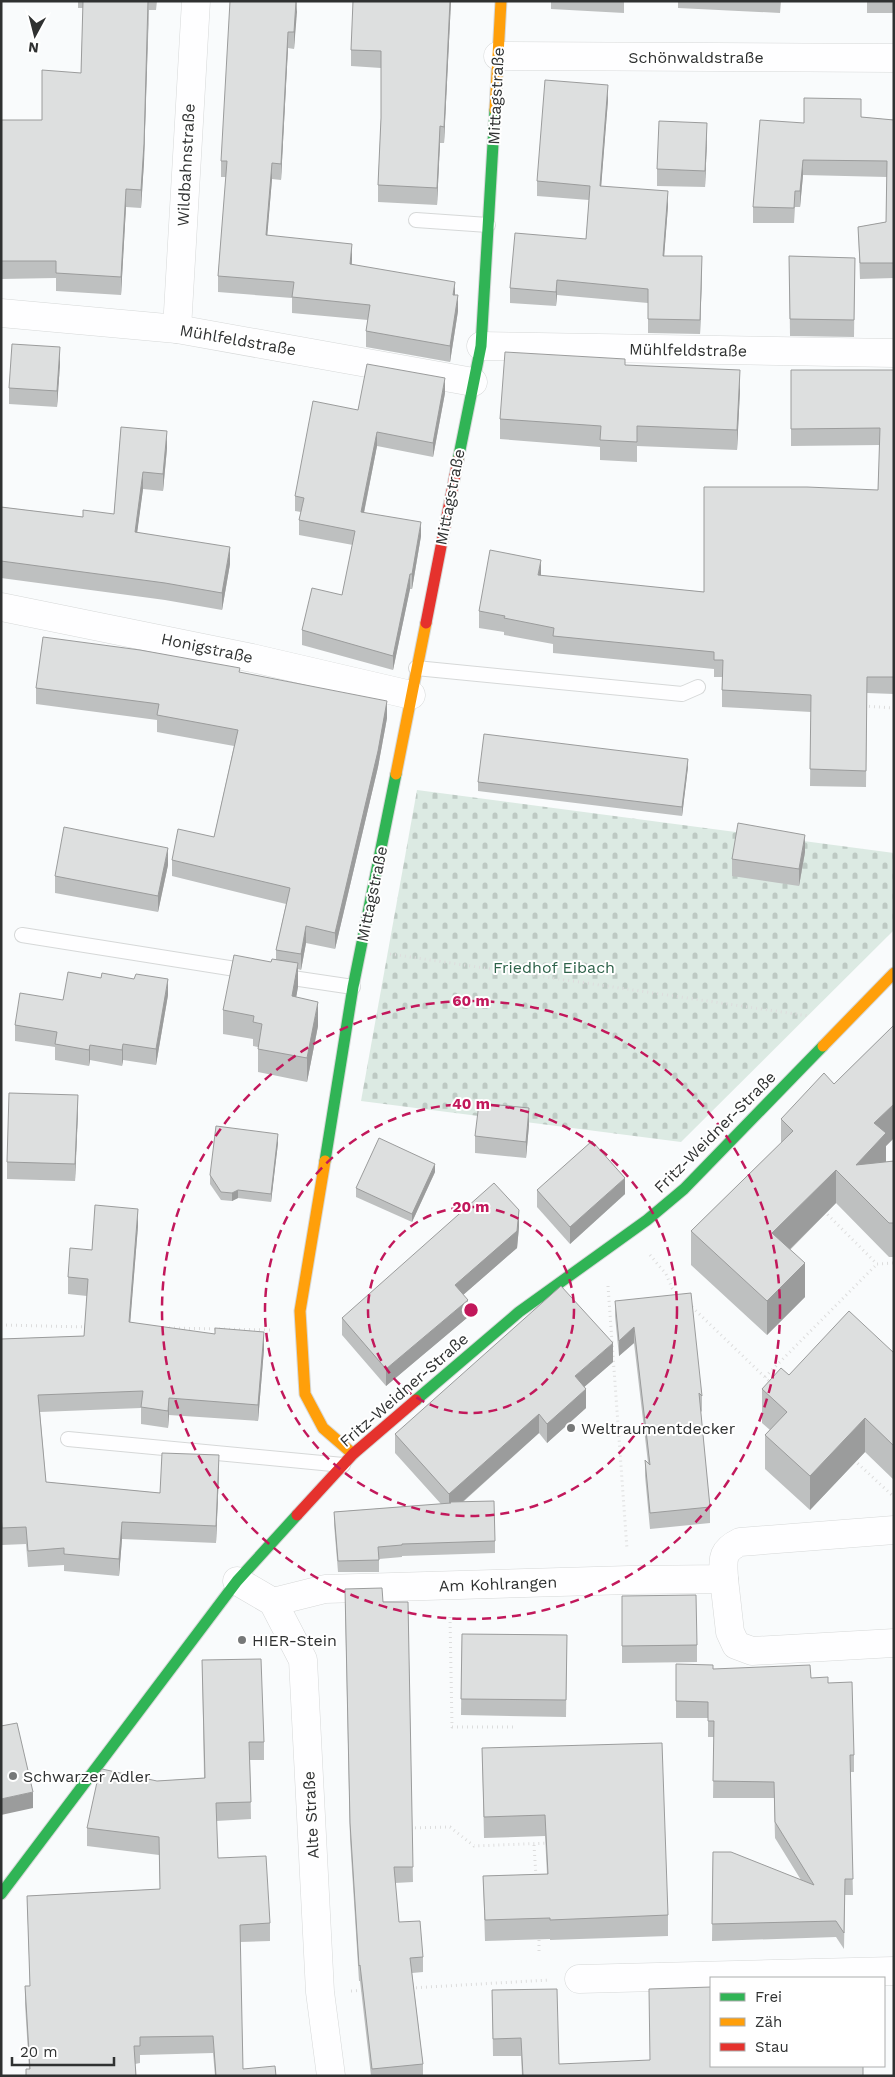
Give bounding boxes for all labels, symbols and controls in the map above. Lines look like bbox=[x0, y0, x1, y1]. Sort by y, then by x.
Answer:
north arrow bbox=[10, 10, 60, 60]
text: N bbox=[27, 39, 40, 56]
street label: Mittagstraße bbox=[484, 47, 508, 145]
street label: Schönwaldstraße bbox=[628, 48, 764, 67]
street label: Wildbahnstraße bbox=[173, 103, 199, 227]
street label: Mühlfeldstraße bbox=[178, 320, 298, 360]
street label: Mühlfeldstraße bbox=[629, 339, 747, 361]
street label: Mittagstraße bbox=[431, 447, 469, 547]
street label: Honigstraße bbox=[159, 629, 255, 667]
street label: Mittagstraße bbox=[353, 844, 391, 944]
park label: Friedhof Eibach bbox=[493, 958, 615, 977]
text: 60 m bbox=[452, 992, 490, 1010]
street label: Fritz-Weidner-Straße bbox=[650, 1067, 780, 1197]
text: 40 m bbox=[452, 1095, 490, 1113]
text: 20 m bbox=[452, 1198, 490, 1216]
centre of rings bbox=[462, 1301, 480, 1319]
street label: Fritz-Weidner-Straße bbox=[336, 1329, 472, 1451]
place label: Weltraumentdecker bbox=[581, 1419, 736, 1438]
marker: Weltraumentdecker bbox=[565, 1422, 577, 1434]
street label: Am Kohlrangen bbox=[439, 1572, 557, 1596]
place label: HIER-Stein bbox=[252, 1631, 337, 1650]
marker: HIER-Stein bbox=[236, 1634, 248, 1646]
place label: Schwarzer Adler bbox=[23, 1767, 151, 1786]
marker: Schwarzer Adler bbox=[7, 1770, 19, 1782]
street label: Alte Straße bbox=[299, 1771, 323, 1859]
legend bbox=[710, 1977, 885, 2067]
text: Frei bbox=[755, 1988, 782, 2006]
text: Zäh bbox=[755, 2013, 782, 2031]
scale bar bbox=[12, 2034, 115, 2066]
text: Stau bbox=[755, 2038, 789, 2056]
text: 20 m bbox=[20, 2043, 58, 2061]

